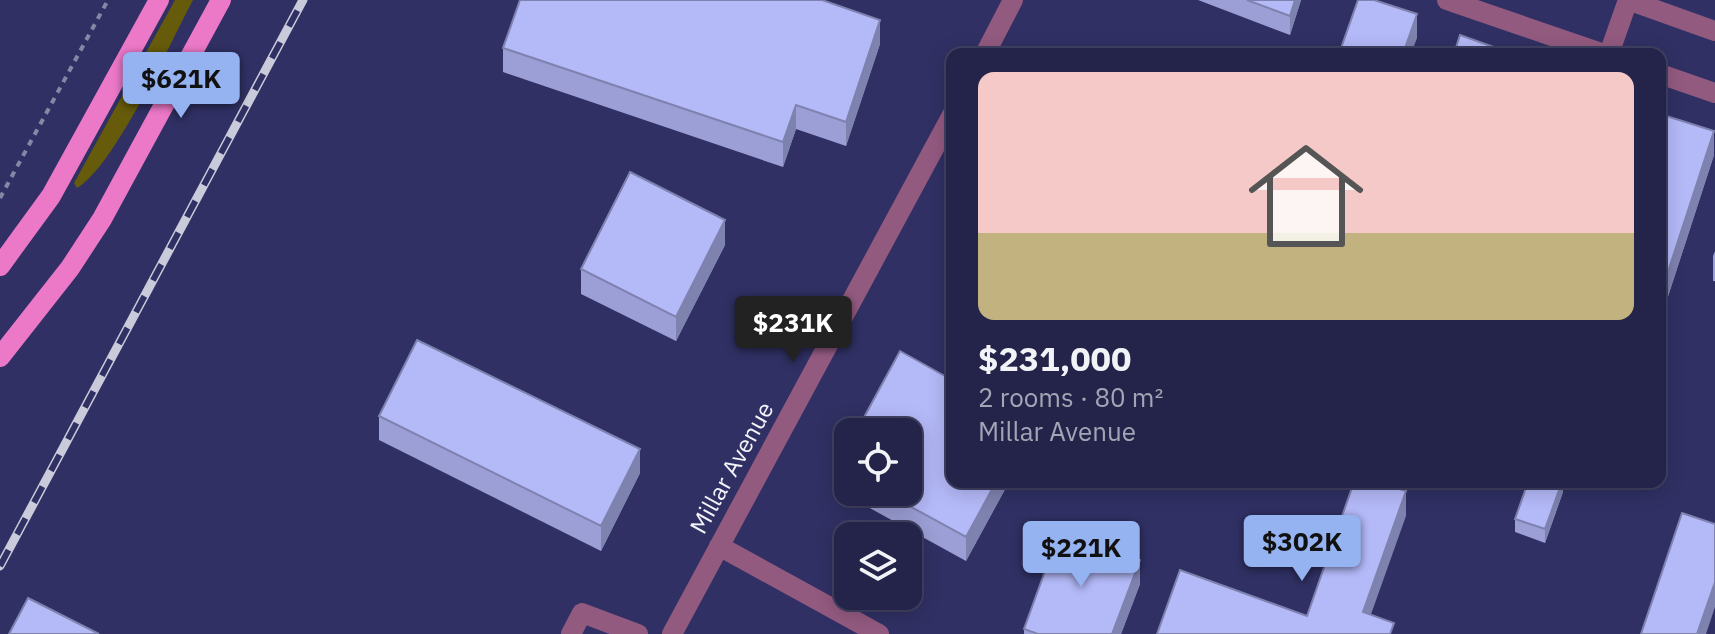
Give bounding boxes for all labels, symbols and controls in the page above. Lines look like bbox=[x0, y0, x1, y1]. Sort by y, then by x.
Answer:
pin: $621K bbox=[125, 52, 237, 120]
text: $621K bbox=[141, 61, 221, 95]
icon: home bbox=[1234, 124, 1378, 268]
pin: $231K bbox=[737, 296, 849, 364]
text: $231K bbox=[753, 305, 833, 339]
text: $231,000 bbox=[978, 336, 1131, 380]
text: 2 rooms · 80 m² bbox=[978, 380, 1163, 414]
street label: Millar Avenue bbox=[682, 396, 780, 539]
text: Millar Avenue bbox=[978, 414, 1136, 448]
map controls bbox=[834, 418, 922, 610]
button: locate bbox=[834, 418, 922, 506]
pin: $302K bbox=[1246, 515, 1358, 583]
pin: $221K bbox=[1025, 521, 1137, 589]
button: layers bbox=[834, 522, 922, 610]
text: $302K bbox=[1262, 524, 1342, 558]
text: $221K bbox=[1041, 530, 1121, 564]

